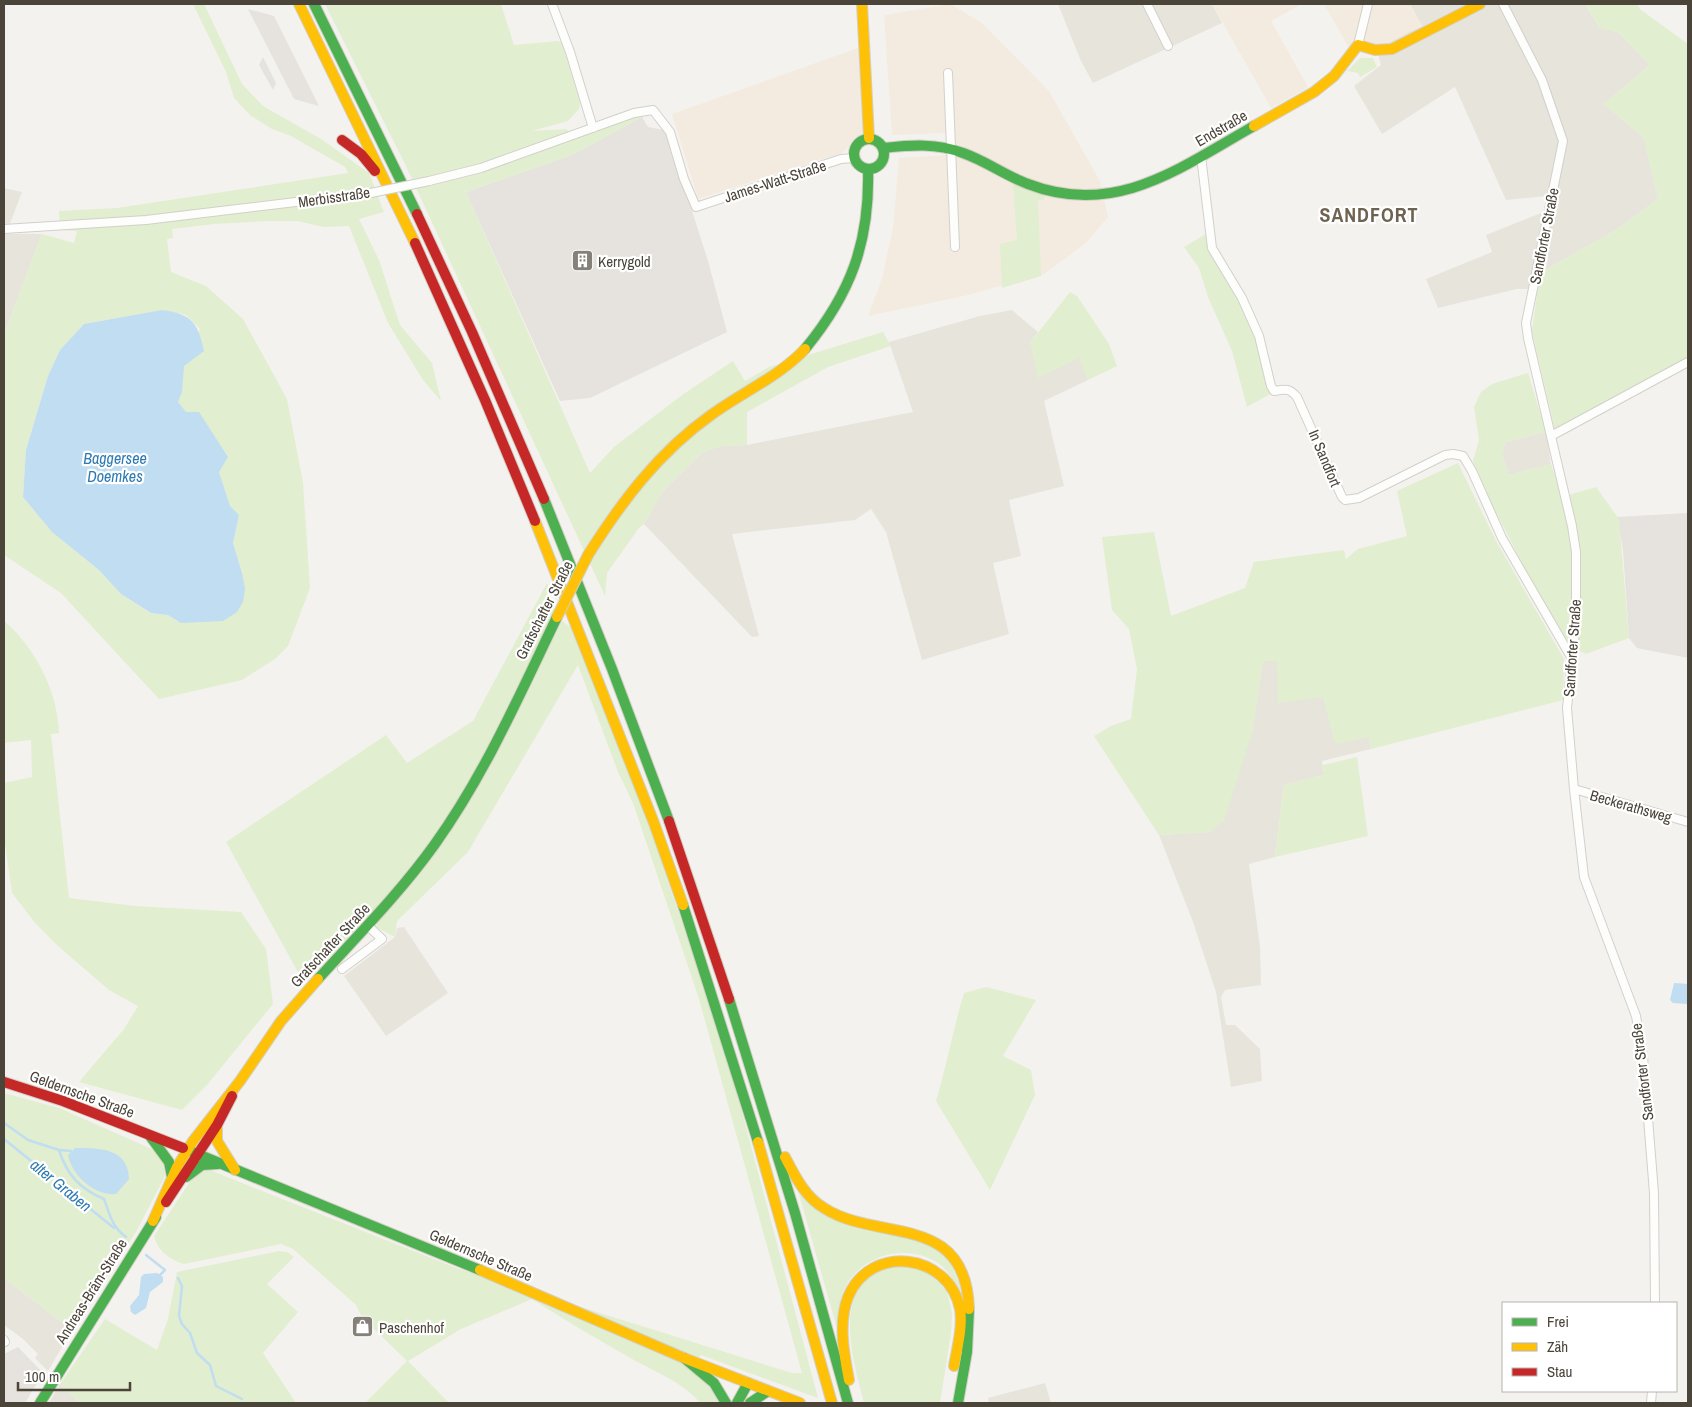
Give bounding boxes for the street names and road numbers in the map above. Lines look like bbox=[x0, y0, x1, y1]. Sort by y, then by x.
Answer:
street label: Endstraße bbox=[1191, 105, 1251, 151]
street label: James-Watt-Straße bbox=[721, 155, 829, 207]
street label: Merbisstraße bbox=[297, 182, 371, 212]
street label: Sandforter Straße bbox=[1524, 186, 1564, 286]
street label: In Sandfort bbox=[1304, 426, 1347, 490]
street label: Grafschafter Straße bbox=[510, 557, 578, 663]
street label: Sandforter Straße bbox=[1558, 598, 1586, 698]
street label: Beckerathsweg bbox=[1588, 784, 1674, 828]
street label: Grafschafter Straße bbox=[285, 898, 375, 992]
street label: Sandforter Straße bbox=[1626, 1022, 1658, 1122]
street label: Geldernsche Straße bbox=[27, 1065, 137, 1123]
street label: Geldernsche Straße bbox=[426, 1224, 536, 1286]
street label: Andreas-Bräm-Straße bbox=[50, 1234, 132, 1348]

